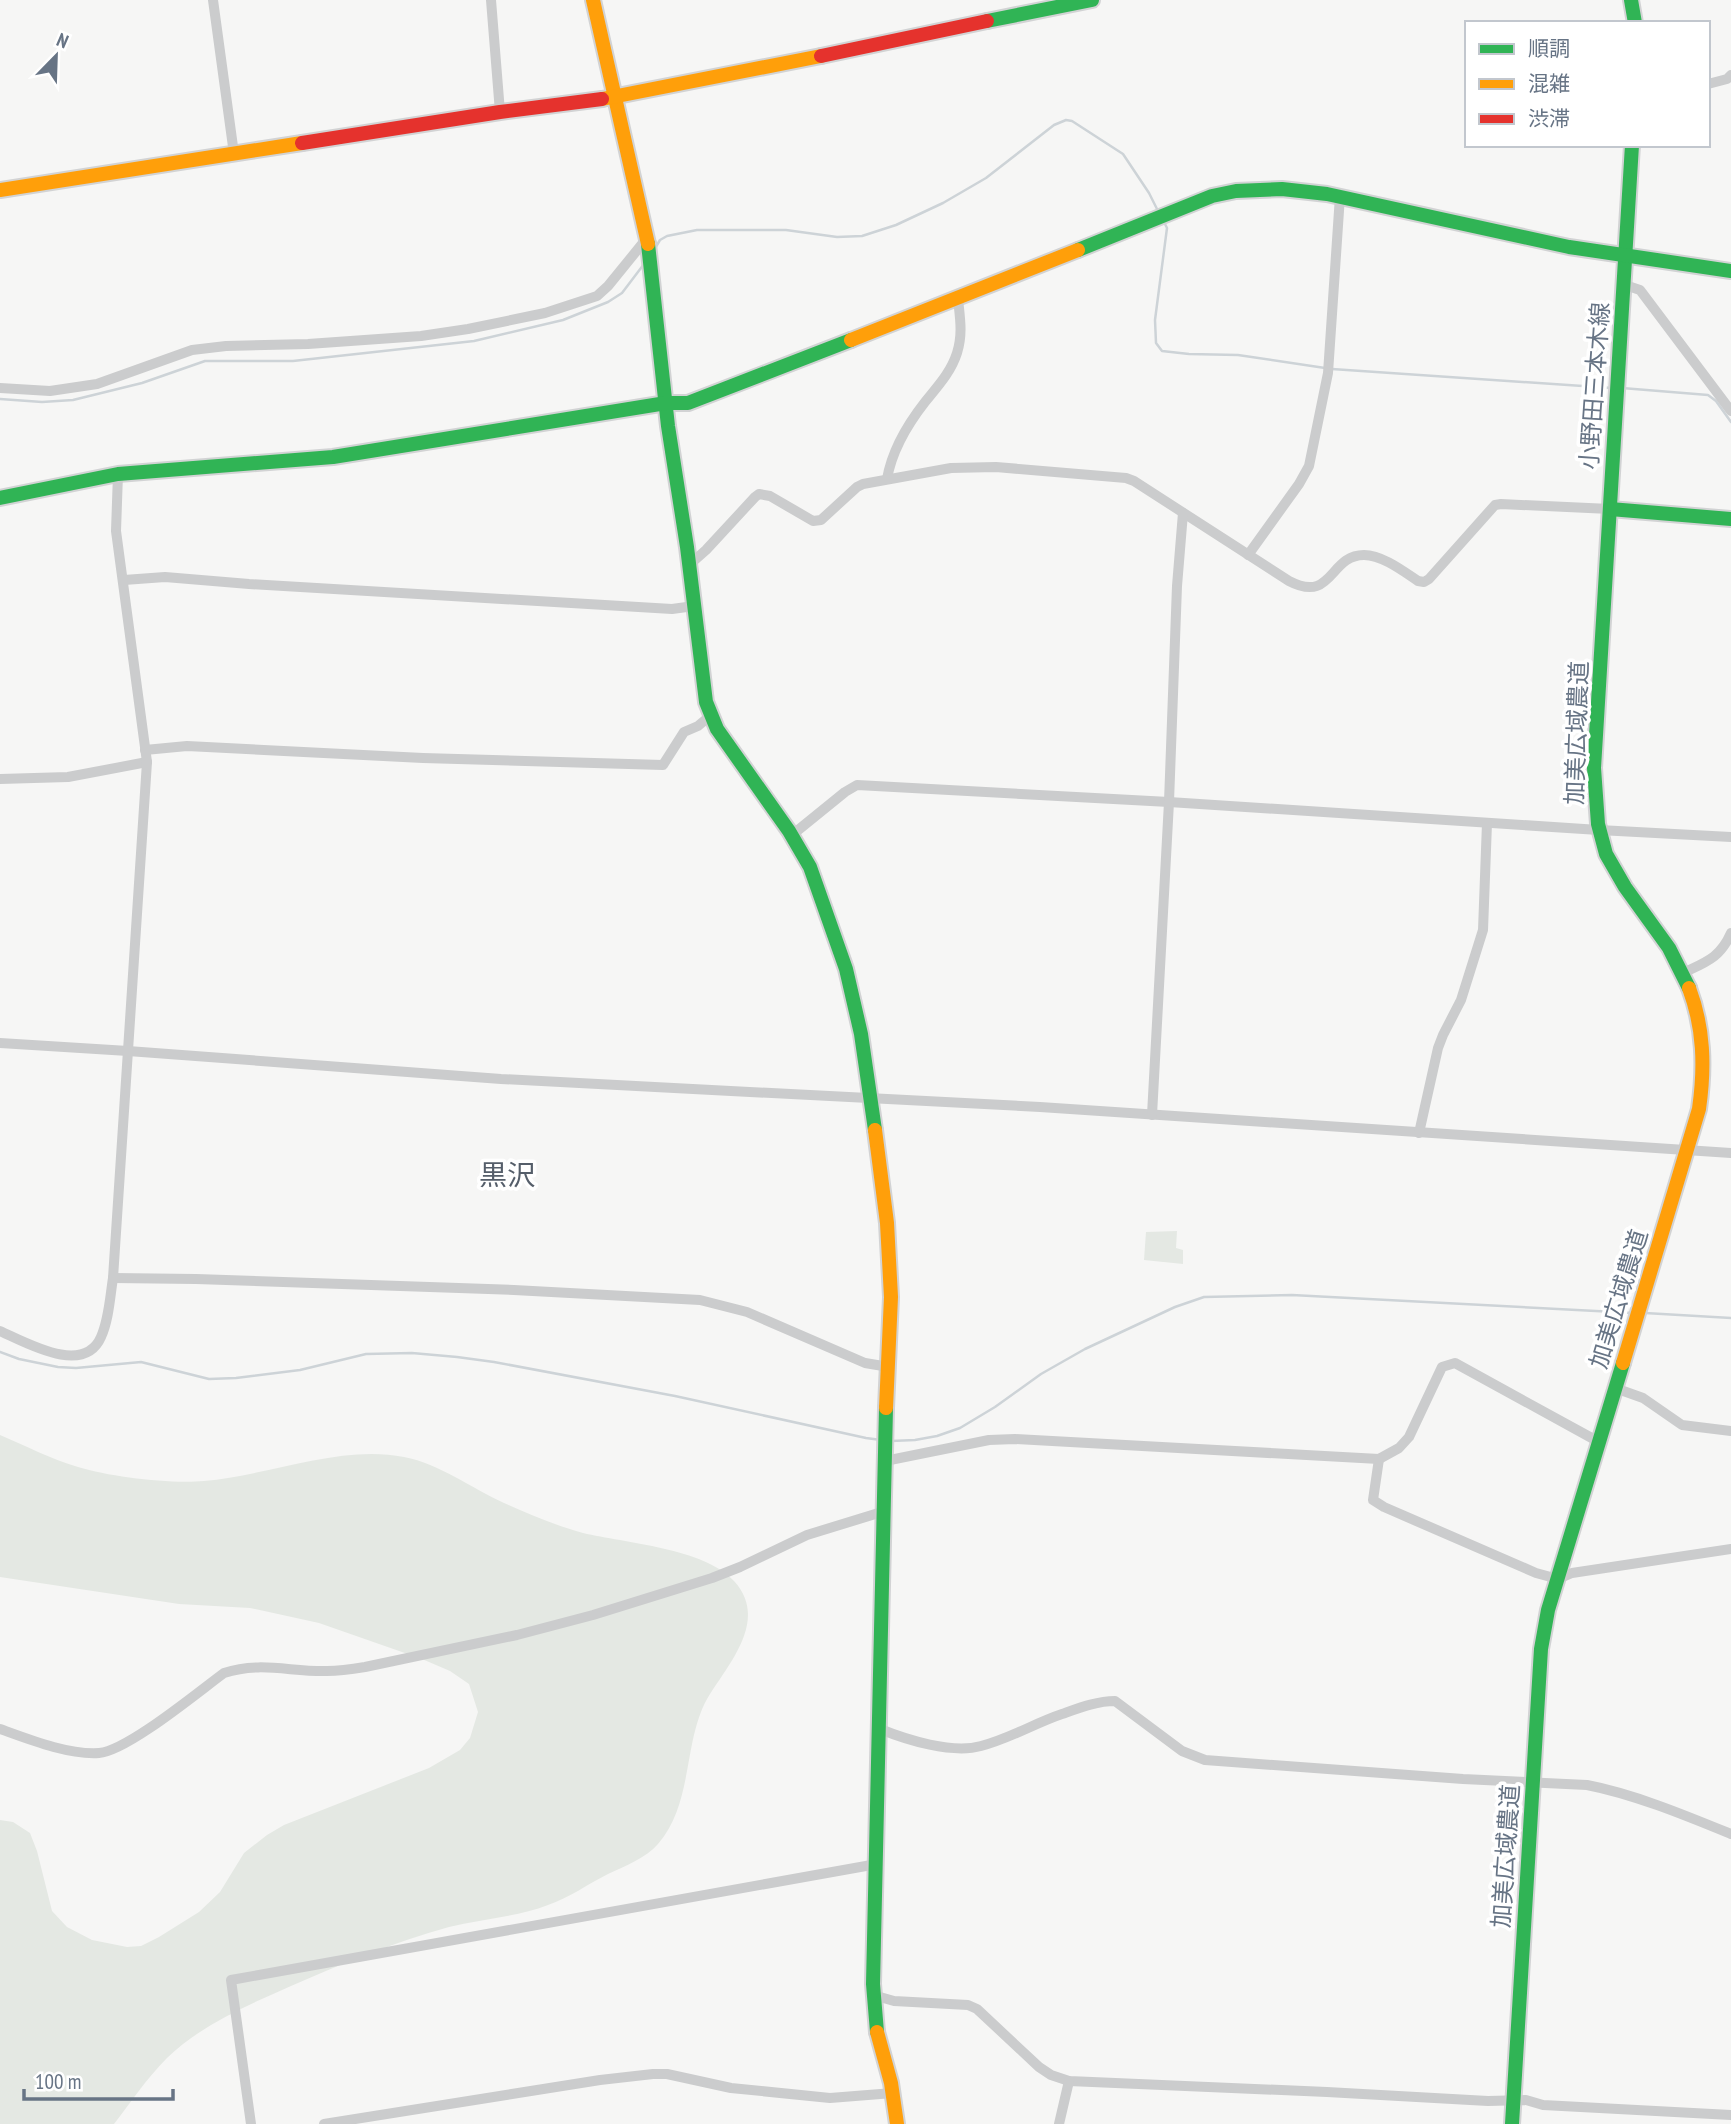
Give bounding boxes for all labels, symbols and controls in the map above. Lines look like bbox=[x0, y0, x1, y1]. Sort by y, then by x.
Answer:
north arrow bbox=[21, 21, 91, 91]
legend bbox=[1465, 21, 1710, 147]
text: N bbox=[53, 27, 72, 53]
text: 順調 bbox=[1528, 35, 1570, 62]
text: 混雑 bbox=[1528, 70, 1570, 97]
text: 渋滞 bbox=[1528, 105, 1570, 132]
street label: 小野田三本木線 bbox=[1573, 301, 1616, 471]
street label: 加美広域農道 bbox=[1558, 660, 1595, 805]
district label: 黒沢 bbox=[479, 1156, 535, 1193]
street label: 加美広域農道 bbox=[1583, 1225, 1654, 1372]
street label: 加美広域農道 bbox=[1485, 1783, 1526, 1929]
scale bar bbox=[24, 2058, 173, 2102]
text: 100 m bbox=[35, 2068, 81, 2095]

